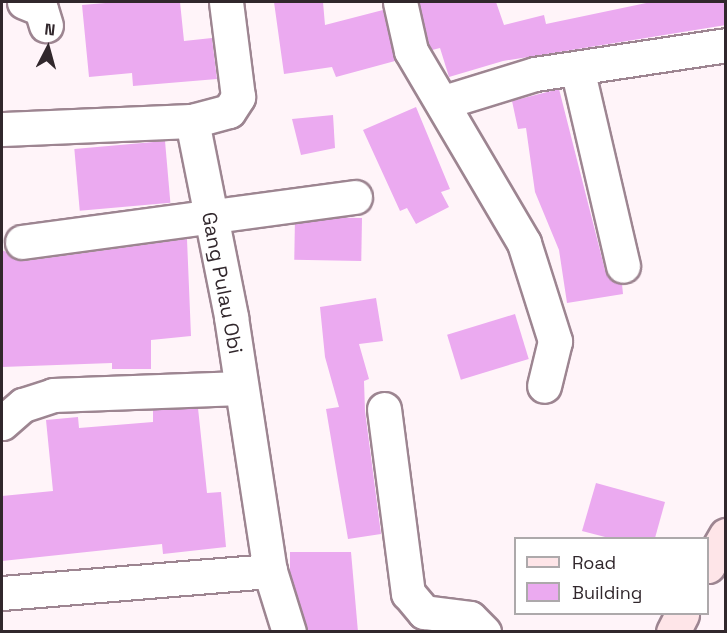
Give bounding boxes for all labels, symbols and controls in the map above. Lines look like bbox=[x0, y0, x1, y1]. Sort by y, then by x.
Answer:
north arrow bbox=[18, 18, 78, 78]
text: N bbox=[43, 19, 56, 41]
street label: Gang Pulau Obi bbox=[196, 210, 248, 356]
legend bbox=[514, 537, 709, 615]
text: Road bbox=[572, 551, 616, 574]
text: Building bbox=[572, 581, 642, 604]

